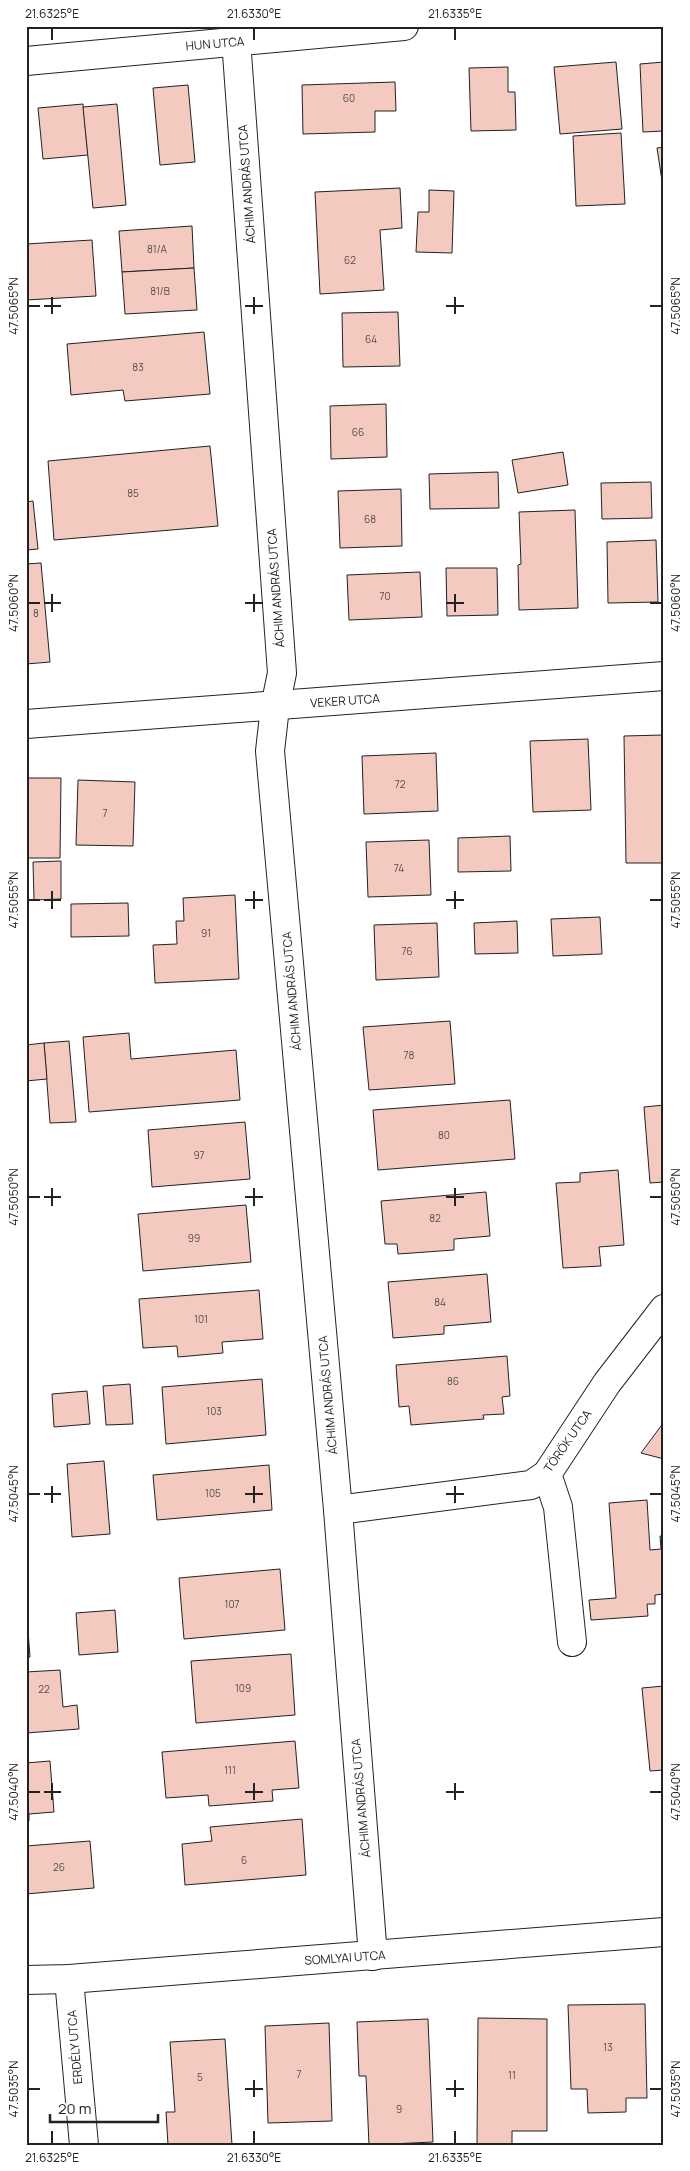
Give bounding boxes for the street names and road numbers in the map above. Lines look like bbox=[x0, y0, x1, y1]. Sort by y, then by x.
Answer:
street label: HUN UTCA bbox=[185, 32, 245, 55]
street label: ÁCHIM ANDRÁS UTCA bbox=[234, 123, 259, 244]
street label: ÁCHIM ANDRÁS UTCA bbox=[263, 527, 288, 648]
street label: VEKER UTCA bbox=[310, 690, 381, 711]
street label: ÁCHIM ANDRÁS UTCA bbox=[278, 930, 305, 1051]
street label: ÁCHIM ANDRÁS UTCA bbox=[314, 1334, 341, 1455]
street label: TÖRÖK UTCA bbox=[540, 1406, 596, 1475]
street label: ÁCHIM ANDRÁS UTCA bbox=[347, 1737, 374, 1858]
street label: SOMLYAI UTCA bbox=[304, 1946, 386, 1969]
street label: ERDÉLY UTCA bbox=[63, 2009, 86, 2085]

